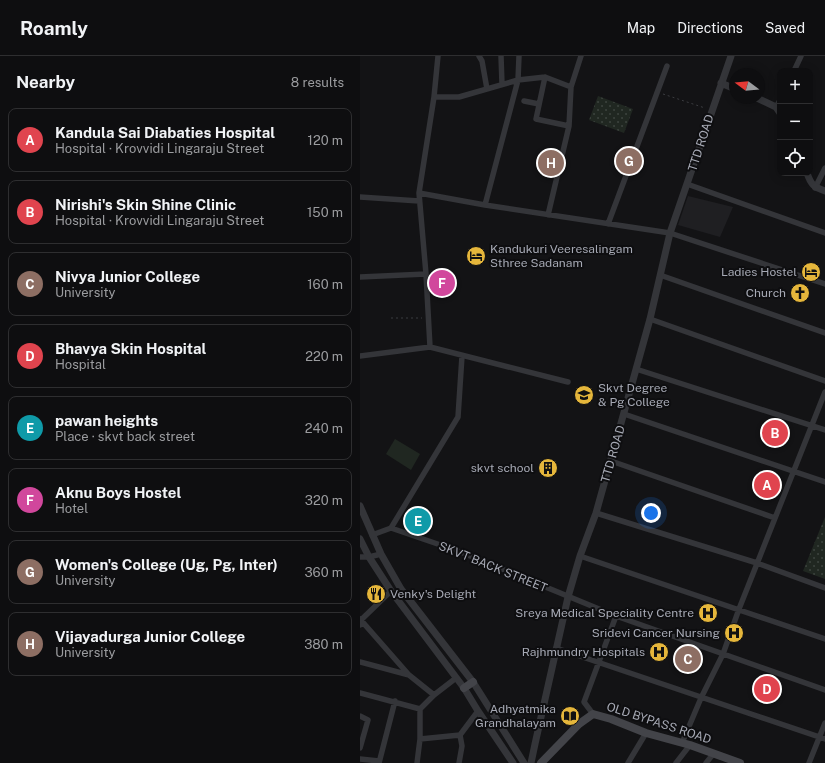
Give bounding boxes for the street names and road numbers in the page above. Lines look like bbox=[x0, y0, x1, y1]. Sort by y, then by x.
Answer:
street label: TTD ROAD bbox=[685, 113, 717, 173]
street label: TTD ROAD bbox=[598, 424, 628, 484]
street label: SKVT BACK STREET bbox=[437, 539, 549, 595]
street label: OLD BYPASS ROAD bbox=[605, 699, 713, 747]

